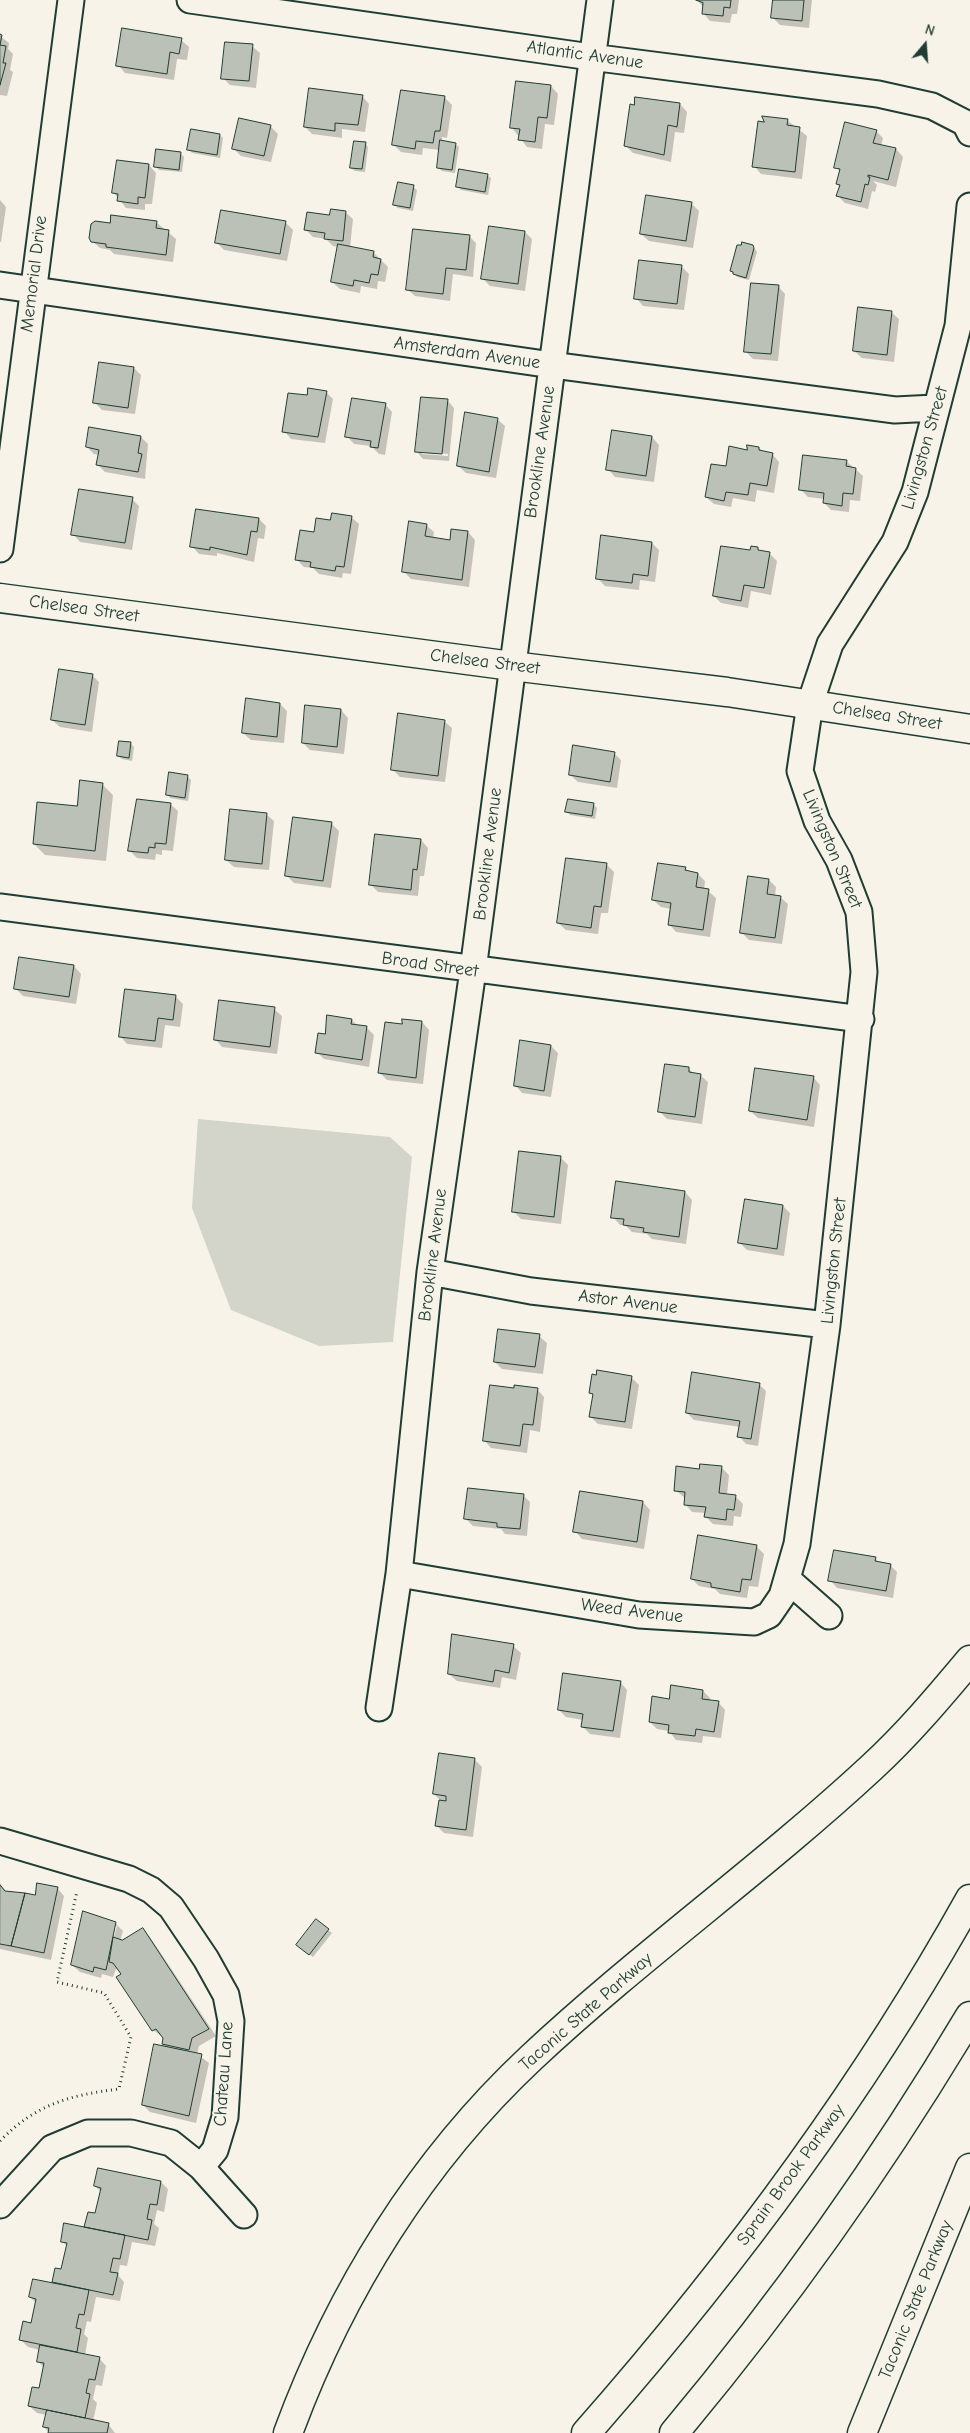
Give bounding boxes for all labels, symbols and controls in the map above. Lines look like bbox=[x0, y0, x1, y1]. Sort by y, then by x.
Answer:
north arrow bbox=[900, 20, 950, 70]
text: N bbox=[923, 21, 937, 40]
street label: Atlantic Avenue bbox=[525, 36, 645, 74]
street label: Memorial Drive bbox=[16, 214, 52, 334]
street label: Amsterdam Avenue bbox=[392, 332, 542, 374]
street label: Brookline Avenue bbox=[520, 384, 560, 520]
street label: Livingston Street bbox=[897, 384, 953, 512]
street label: Chelsea Street bbox=[28, 591, 140, 627]
street label: Chelsea Street bbox=[429, 645, 541, 679]
street label: Chelsea Street bbox=[831, 697, 943, 735]
street label: Brookline Avenue bbox=[469, 786, 507, 922]
street label: Livingston Street bbox=[797, 786, 867, 912]
street label: Broad Street bbox=[380, 948, 480, 982]
street label: Brookline Avenue bbox=[414, 1187, 452, 1323]
street label: Livingston Street bbox=[817, 1197, 851, 1325]
street label: Astor Avenue bbox=[577, 1285, 679, 1319]
street label: Weed Avenue bbox=[580, 1594, 684, 1628]
street label: Taconic State Parkway bbox=[515, 1948, 657, 2076]
street label: Chateau Lane bbox=[210, 2021, 238, 2127]
street label: Sprain Brook Parkway bbox=[732, 2100, 850, 2250]
street label: Taconic State Parkway bbox=[874, 2217, 958, 2383]

